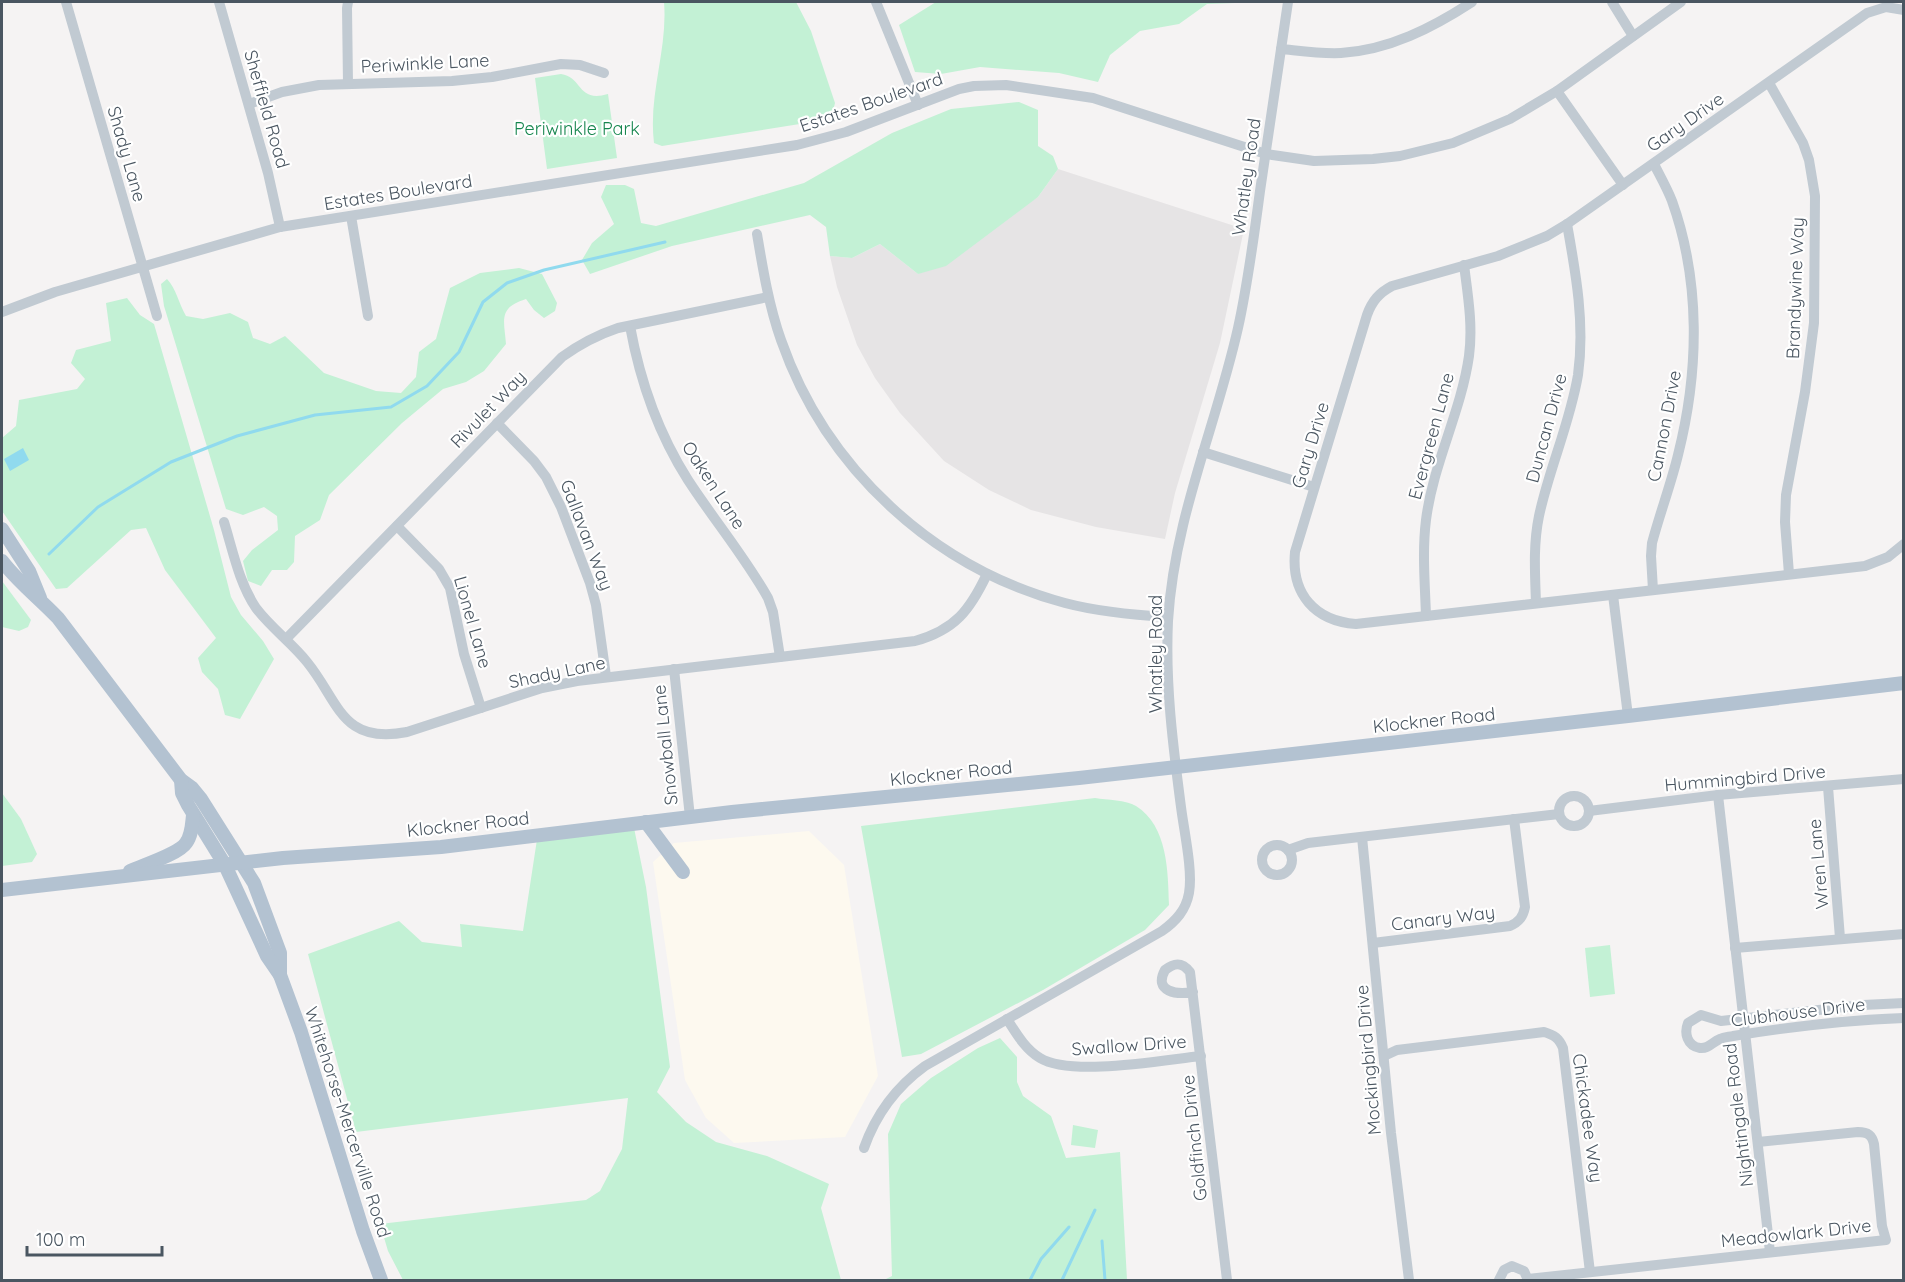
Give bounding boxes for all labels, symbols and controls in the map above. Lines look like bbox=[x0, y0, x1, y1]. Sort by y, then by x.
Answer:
street label: Sheffield Road bbox=[239, 47, 295, 171]
street label: Periwinkle Lane bbox=[360, 48, 490, 78]
street label: Estates Boulevard bbox=[796, 67, 946, 137]
street label: Gary Drive bbox=[1642, 87, 1728, 157]
street label: Shady Lane bbox=[102, 104, 152, 204]
park label: Periwinkle Park bbox=[514, 117, 640, 140]
street label: Whatley Road bbox=[1226, 117, 1266, 237]
street label: Estates Boulevard bbox=[322, 169, 474, 215]
street label: Brandywine Way bbox=[1781, 217, 1809, 359]
street label: Rivulet Way bbox=[445, 365, 531, 453]
street label: Cannon Drive bbox=[1642, 368, 1686, 484]
street label: Evergreen Lane bbox=[1403, 370, 1459, 502]
street label: Duncan Drive bbox=[1520, 371, 1572, 485]
street label: Gary Drive bbox=[1286, 399, 1334, 491]
street label: Oaken Lane bbox=[677, 437, 751, 533]
street label: Gallavan Way bbox=[555, 476, 619, 594]
street label: Lionel Lane bbox=[449, 573, 497, 671]
street label: Whatley Road bbox=[1144, 595, 1167, 713]
street label: Shady Lane bbox=[507, 651, 607, 693]
street label: Snowball Lane bbox=[647, 684, 683, 806]
street label: Klockner Road bbox=[1372, 702, 1496, 738]
street label: Klockner Road bbox=[889, 755, 1013, 791]
street label: Hummingbird Drive bbox=[1663, 759, 1827, 797]
street label: Klockner Road bbox=[406, 806, 530, 842]
street label: Wren Lane bbox=[1803, 818, 1833, 910]
street label: Canary Way bbox=[1390, 900, 1496, 936]
street label: Mockingbird Drive bbox=[1350, 984, 1386, 1136]
street label: Clubhouse Drive bbox=[1730, 992, 1866, 1032]
street label: Whitehorse-Mercerville Road bbox=[300, 1004, 396, 1240]
street label: Swallow Drive bbox=[1071, 1030, 1187, 1060]
street label: Nightingale Road bbox=[1718, 1042, 1758, 1188]
street label: Chickadee Way bbox=[1568, 1052, 1608, 1184]
street label: Goldfinch Drive bbox=[1176, 1074, 1212, 1202]
street label: Meadowlark Drive bbox=[1720, 1214, 1872, 1252]
scale bar bbox=[27, 1219, 162, 1257]
text: 100 m bbox=[36, 1228, 85, 1251]

